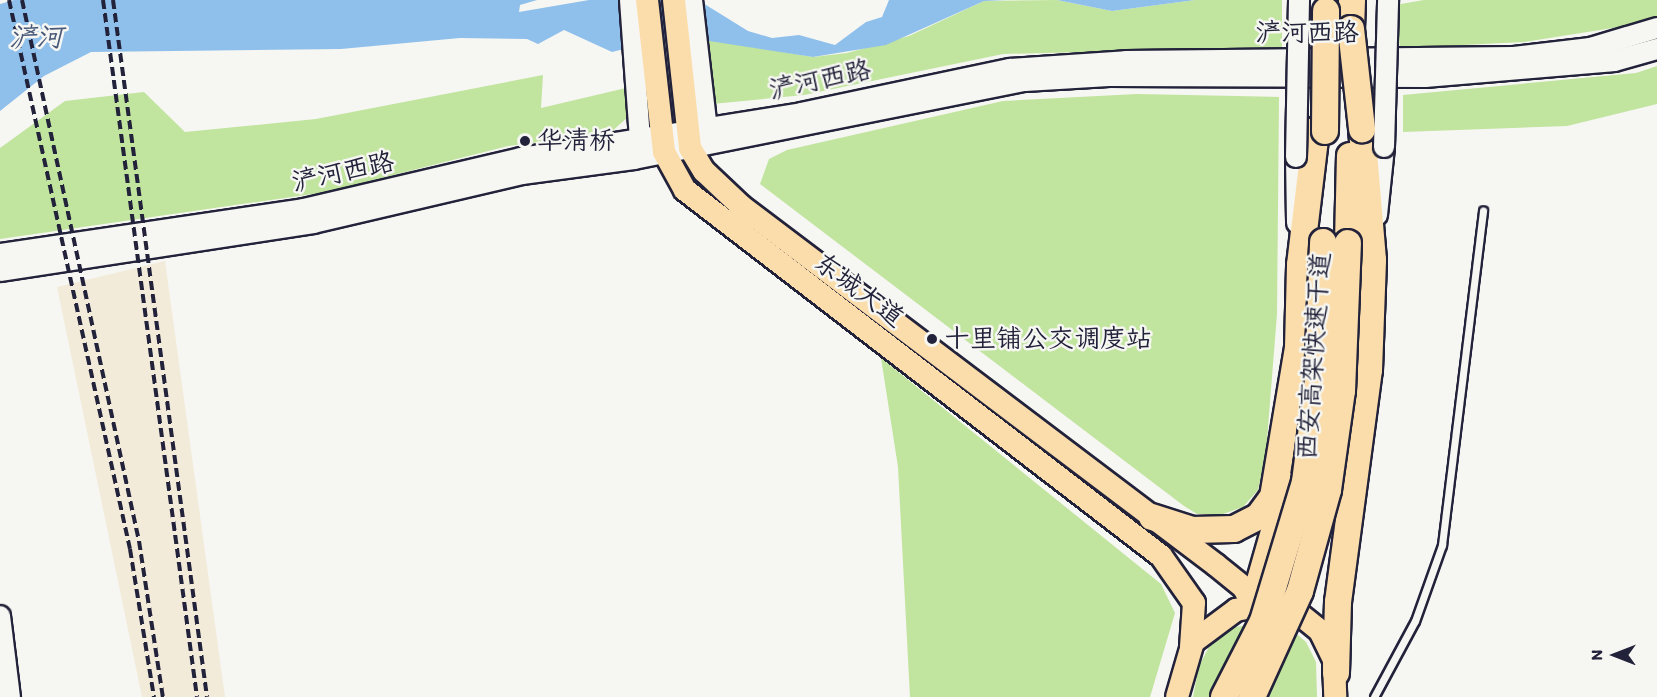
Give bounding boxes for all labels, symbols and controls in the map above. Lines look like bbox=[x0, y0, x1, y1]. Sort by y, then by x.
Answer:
street label: 浐河西路 bbox=[1255, 17, 1359, 49]
water label: 浐河 bbox=[9, 21, 63, 53]
street label: 浐河西路 bbox=[766, 54, 874, 106]
place label: 华清桥 bbox=[537, 125, 615, 157]
marker: 华清桥 bbox=[518, 134, 532, 148]
street label: 浐河西路 bbox=[289, 146, 397, 198]
street label: 东城大道 bbox=[808, 246, 910, 334]
street label: 西安高架快速干道 bbox=[1291, 251, 1337, 461]
place label: 十里铺公交调度站 bbox=[944, 323, 1152, 355]
marker: 十里铺公交调度站 bbox=[925, 332, 939, 346]
north arrow bbox=[1585, 625, 1645, 685]
text: N bbox=[1587, 650, 1606, 660]

